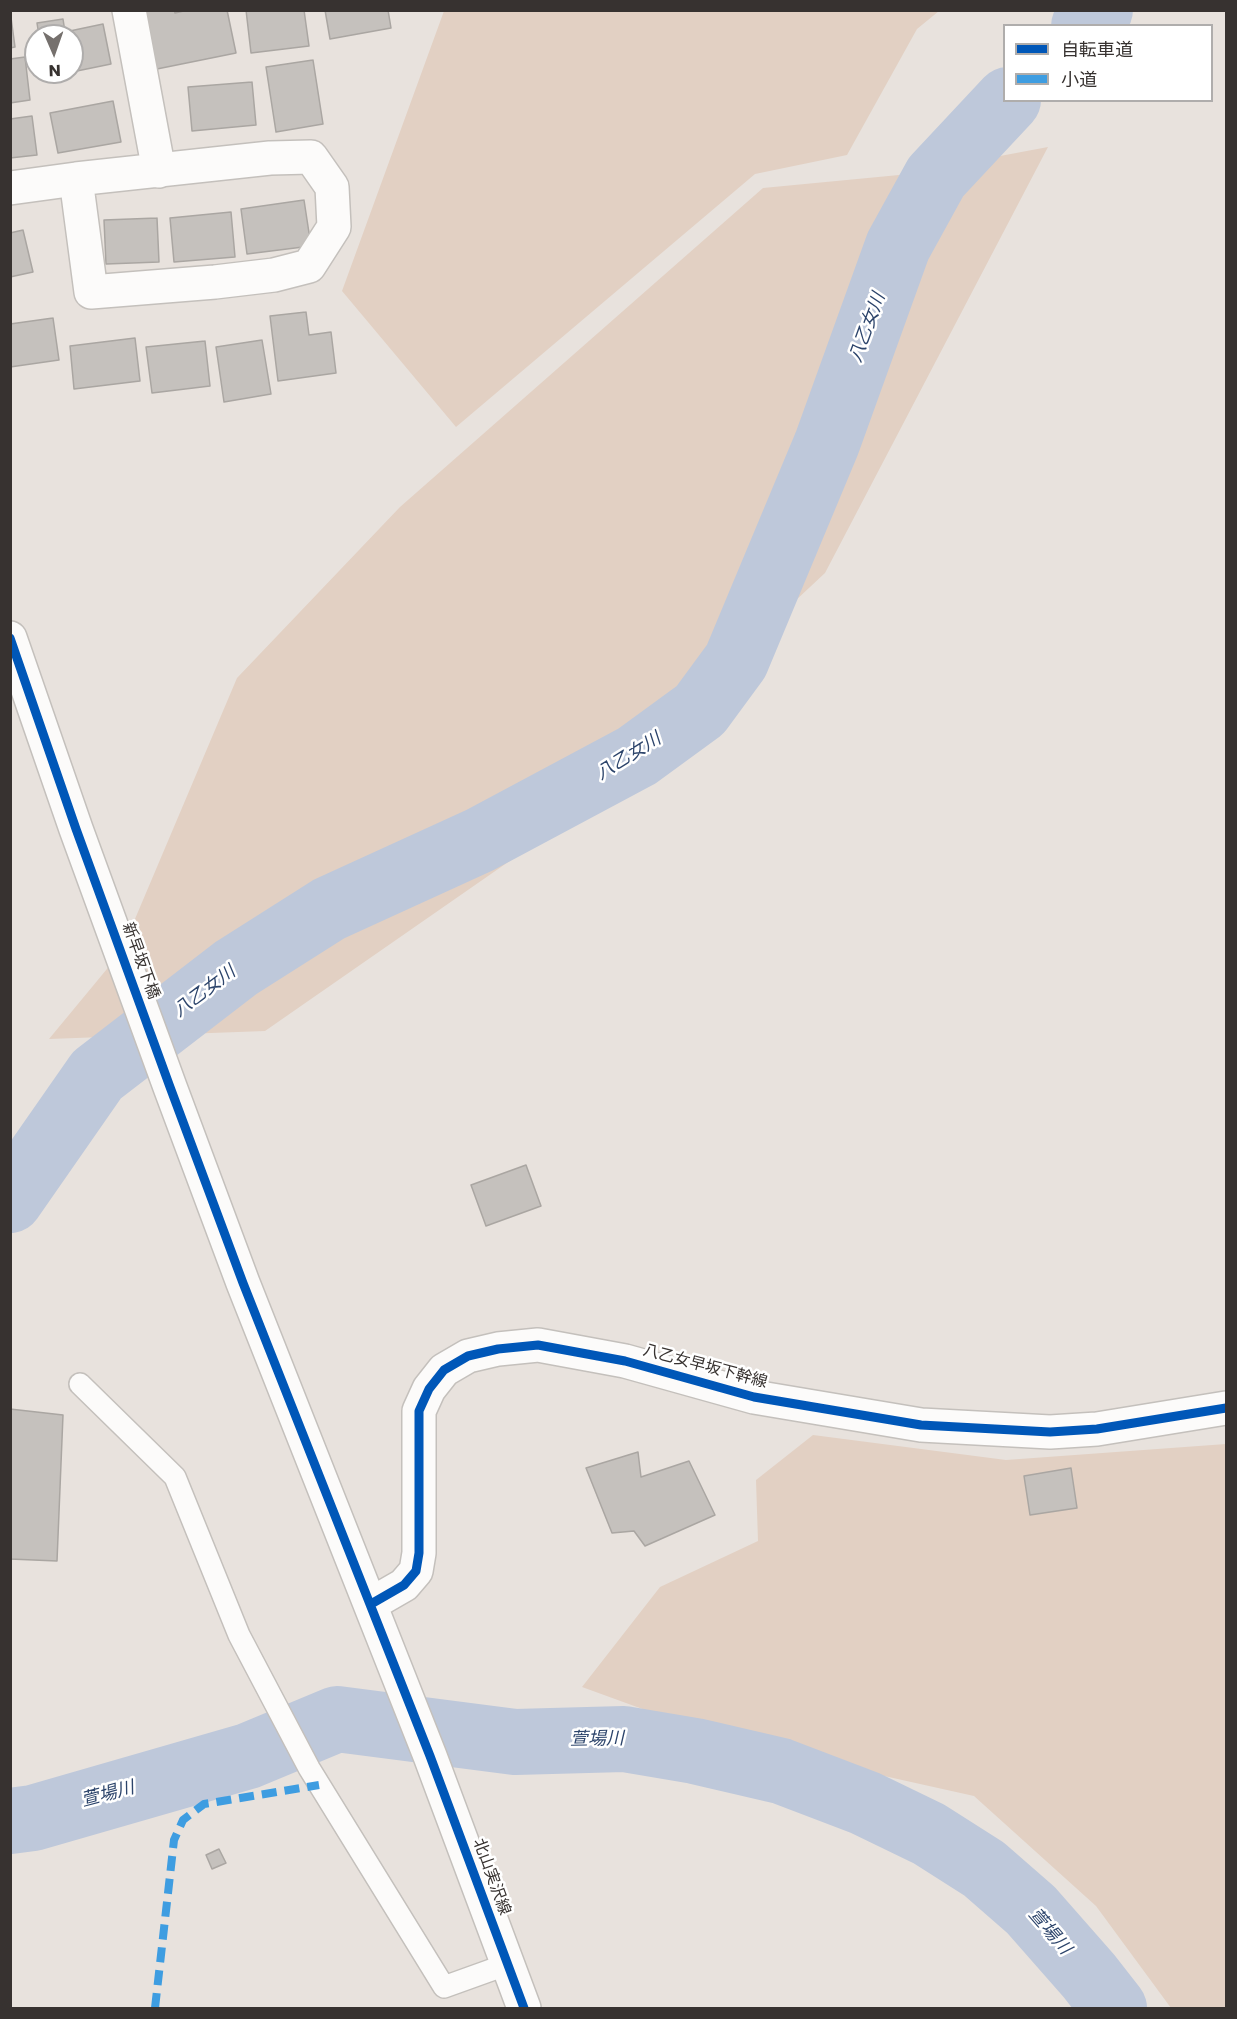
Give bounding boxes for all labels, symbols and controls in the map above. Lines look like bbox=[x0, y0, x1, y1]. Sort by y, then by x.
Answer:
north arrow bbox=[24, 24, 84, 84]
legend bbox=[1003, 24, 1213, 102]
text: 自転車道 bbox=[1061, 37, 1133, 62]
text: N bbox=[48, 59, 61, 82]
text: 小道 bbox=[1061, 67, 1097, 92]
water label: 八乙女川 bbox=[846, 290, 890, 366]
water label: 八乙女川 bbox=[593, 729, 665, 785]
street label: 新早坂下橋 bbox=[117, 920, 163, 1002]
water label: 八乙女川 bbox=[170, 962, 240, 1022]
street label: 八乙女早坂下幹線 bbox=[641, 1341, 769, 1393]
water label: 萱場川 bbox=[570, 1729, 624, 1751]
water label: 萱場川 bbox=[79, 1778, 137, 1812]
street label: 北山実沢線 bbox=[468, 1836, 514, 1918]
water label: 萱場川 bbox=[1023, 1905, 1075, 1959]

